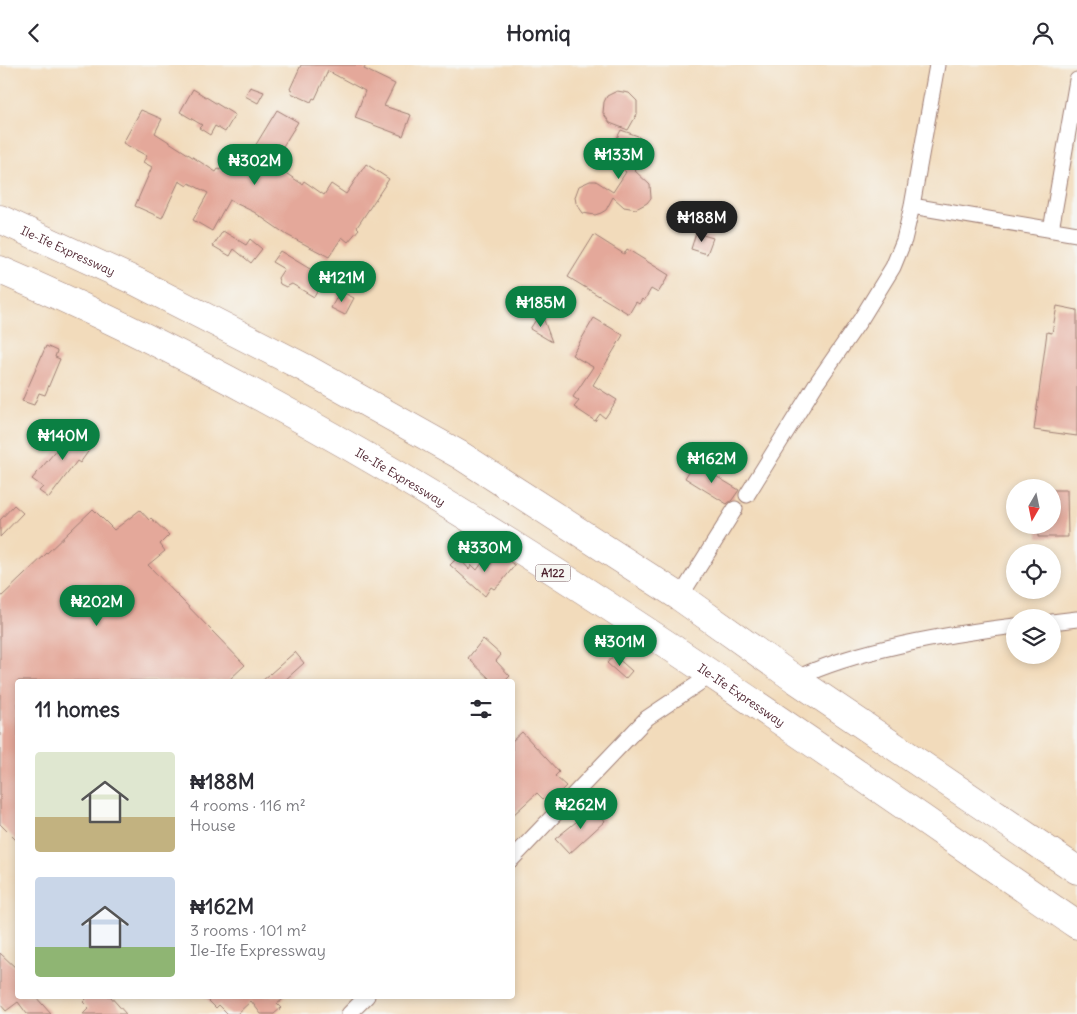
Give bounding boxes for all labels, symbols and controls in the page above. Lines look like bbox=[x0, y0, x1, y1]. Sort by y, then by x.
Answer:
icon: back bbox=[20, 19, 48, 47]
text: Homiq bbox=[506, 19, 571, 47]
icon: person bbox=[1029, 19, 1057, 47]
pin: ₦133M bbox=[584, 137, 654, 180]
pin: ₦302M bbox=[220, 143, 290, 186]
text: ₦133M bbox=[594, 144, 644, 164]
text: ₦302M bbox=[229, 150, 281, 170]
pin: ₦188M bbox=[667, 201, 737, 243]
text: ₦188M bbox=[677, 207, 727, 227]
street label: Ile-Ife Expressway bbox=[19, 222, 118, 278]
pin: ₦121M bbox=[307, 261, 377, 303]
text: ₦121M bbox=[319, 267, 365, 287]
pin: ₦185M bbox=[506, 285, 576, 328]
text: ₦185M bbox=[516, 292, 566, 312]
pin: ₦140M bbox=[28, 419, 98, 461]
text: ₦140M bbox=[38, 425, 88, 445]
pin: ₦162M bbox=[677, 441, 747, 484]
street label: Ile-Ife Expressway bbox=[353, 444, 448, 509]
text: ₦162M bbox=[688, 448, 736, 468]
north arrow bbox=[1006, 479, 1061, 534]
map controls bbox=[1006, 479, 1061, 664]
pin: ₦330M bbox=[450, 531, 520, 573]
text: ₦330M bbox=[458, 537, 512, 557]
button: locate bbox=[1006, 544, 1061, 599]
road number: A122 bbox=[536, 564, 570, 581]
pin: ₦202M bbox=[62, 585, 132, 627]
text: ₦202M bbox=[71, 591, 123, 611]
button: layers bbox=[1006, 609, 1061, 664]
pin: ₦301M bbox=[585, 625, 655, 667]
text: ₦301M bbox=[595, 631, 645, 651]
street label: Ile-Ife Expressway bbox=[695, 660, 788, 730]
icon: filters bbox=[467, 695, 495, 723]
text: 11 homes bbox=[35, 696, 120, 723]
text: ₦188M bbox=[190, 768, 255, 795]
icon: home bbox=[75, 772, 135, 832]
pin: ₦262M bbox=[546, 787, 616, 830]
text: ₦262M bbox=[555, 794, 607, 814]
text: 4 rooms · 116 m² bbox=[190, 795, 306, 815]
text: House bbox=[190, 815, 236, 835]
text: ₦162M bbox=[190, 893, 254, 920]
icon: home bbox=[75, 897, 135, 957]
text: 3 rooms · 101 m² bbox=[190, 920, 307, 940]
text: Ile-Ife Expressway bbox=[190, 940, 326, 960]

